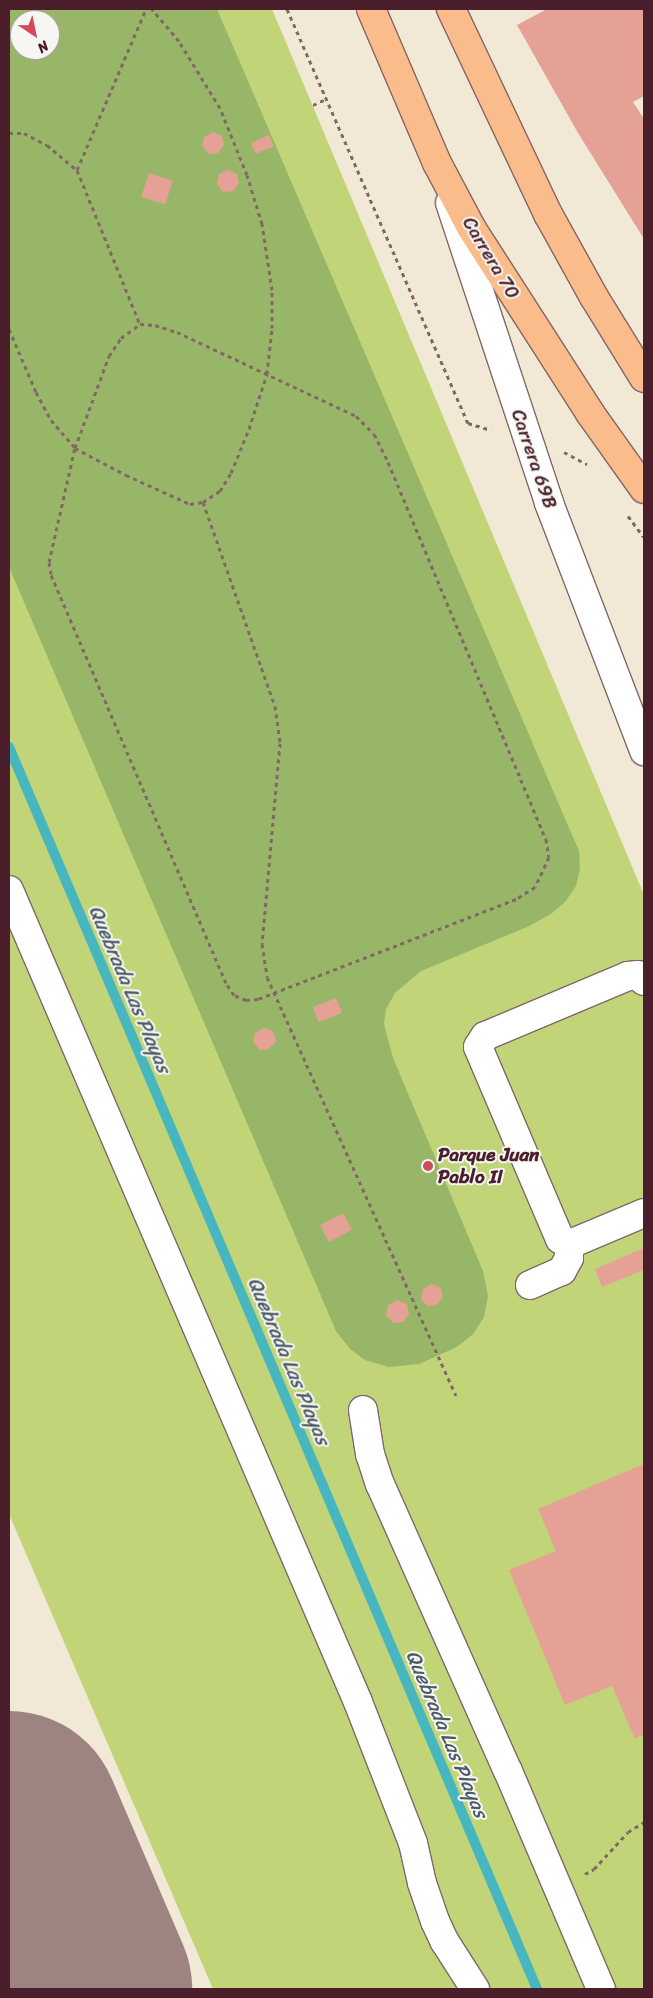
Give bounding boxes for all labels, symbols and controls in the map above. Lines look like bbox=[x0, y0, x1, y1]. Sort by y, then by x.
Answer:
north arrow bbox=[10, 10, 60, 60]
text: N bbox=[32, 34, 54, 60]
street label: Carrera 70 bbox=[458, 213, 524, 303]
street label: Carrera 69B bbox=[506, 406, 562, 512]
water label: Quebrada Las Playas bbox=[84, 902, 176, 1076]
place label: Parque Juan Pablo II bbox=[438, 1144, 539, 1188]
marker: Parque Juan Pablo II bbox=[422, 1160, 434, 1172]
water label: Quebrada Las Playas bbox=[243, 1274, 335, 1448]
water label: Quebrada Las Playas bbox=[401, 1647, 493, 1821]

